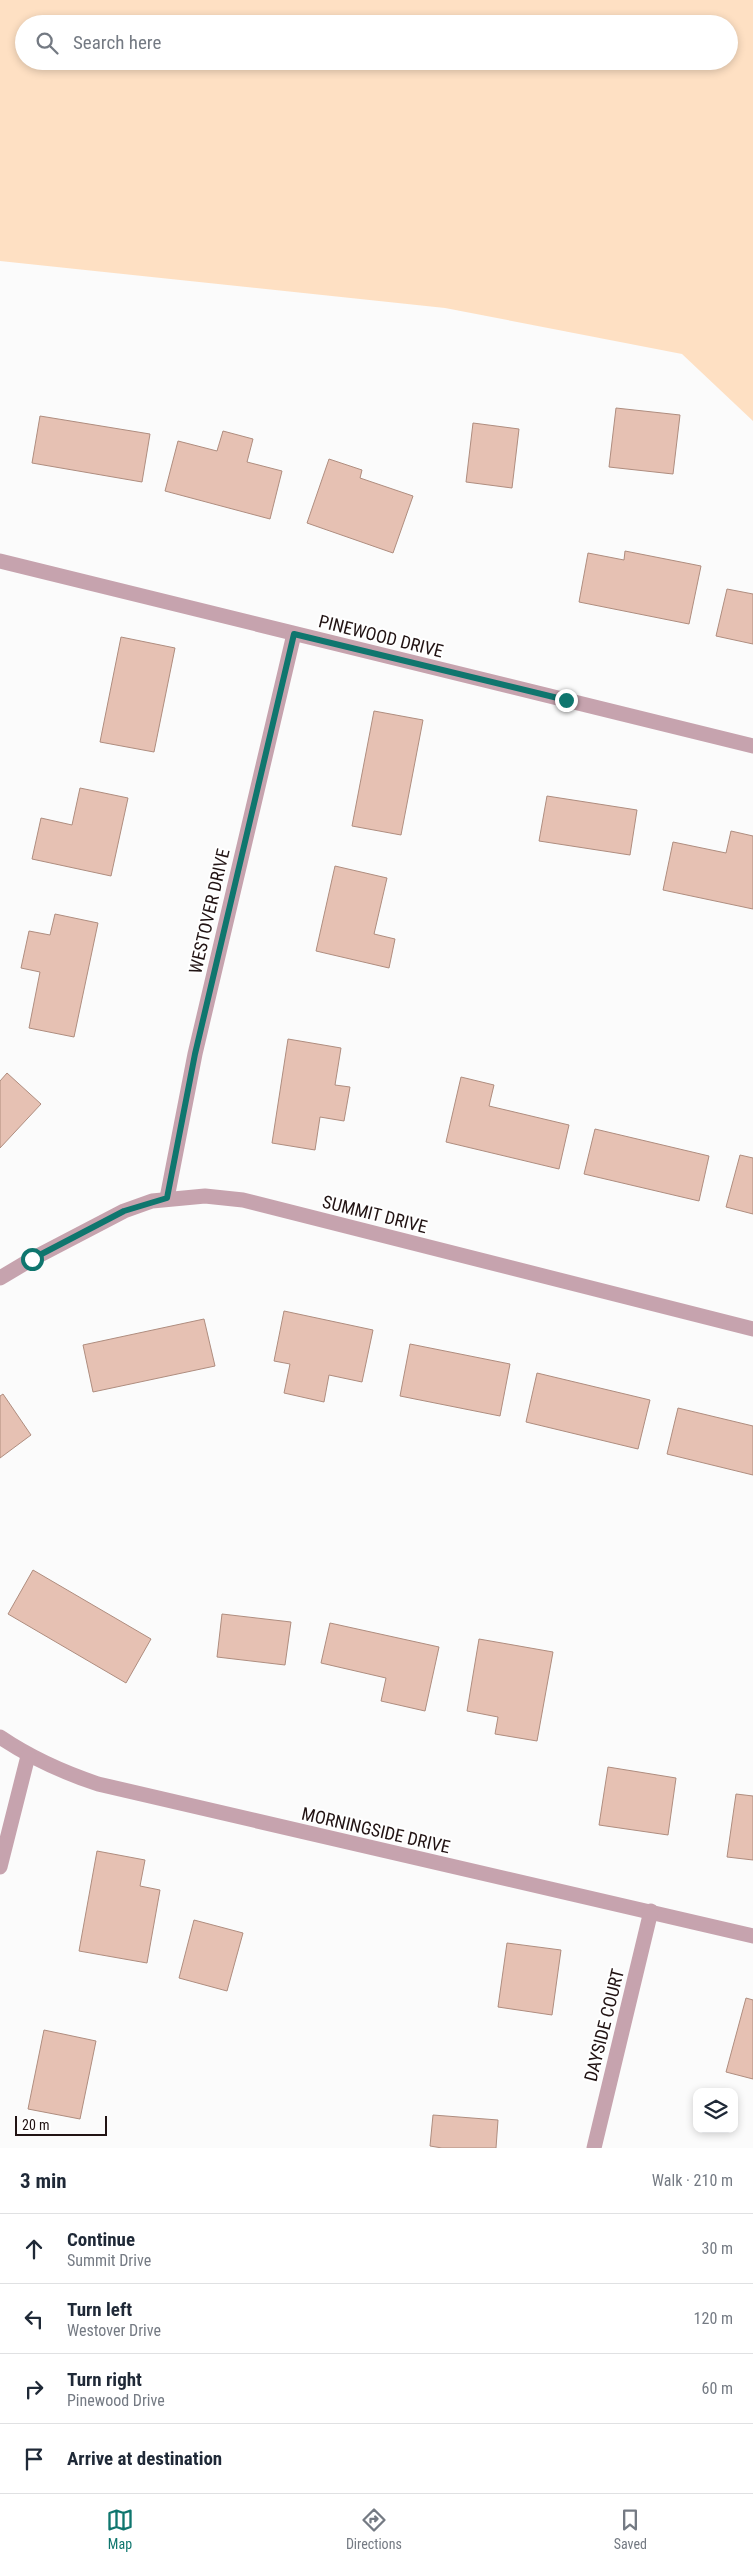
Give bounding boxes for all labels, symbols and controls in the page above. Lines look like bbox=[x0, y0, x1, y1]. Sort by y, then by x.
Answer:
search box bbox=[15, 15, 738, 70]
icon: search bbox=[33, 29, 61, 57]
text: Search here bbox=[73, 31, 161, 54]
street label: PINEWOOD DRIVE bbox=[317, 610, 446, 662]
route end bbox=[555, 689, 578, 712]
street label: WESTOVER DRIVE bbox=[184, 846, 234, 976]
street label: SUMMIT DRIVE bbox=[320, 1191, 430, 1237]
route start bbox=[21, 1248, 44, 1271]
street label: MORNINGSIDE DRIVE bbox=[300, 1803, 452, 1857]
street label: DAYSIDE COURT bbox=[580, 1966, 628, 2084]
map controls bbox=[693, 2088, 738, 2133]
button: layers bbox=[693, 2088, 738, 2133]
scale bar bbox=[15, 2113, 108, 2136]
text: 20 m bbox=[22, 2117, 50, 2133]
text: 3 min bbox=[20, 2169, 67, 2193]
text: Walk · 210 m bbox=[652, 2171, 733, 2190]
text: Continue bbox=[67, 2228, 135, 2251]
icon: ahead bbox=[20, 2235, 48, 2263]
text: 30 m bbox=[701, 2239, 733, 2258]
text: Summit Drive bbox=[67, 2251, 151, 2270]
text: Turn left bbox=[67, 2298, 132, 2321]
icon: left bbox=[20, 2305, 48, 2333]
text: 120 m bbox=[694, 2309, 733, 2328]
text: Westover Drive bbox=[67, 2321, 161, 2340]
text: Turn right bbox=[67, 2368, 142, 2391]
icon: right bbox=[20, 2375, 48, 2403]
text: 60 m bbox=[701, 2379, 733, 2398]
text: Pinewood Drive bbox=[67, 2391, 165, 2410]
icon: arrive bbox=[20, 2445, 48, 2473]
text: Arrive at destination bbox=[67, 2447, 222, 2470]
tab: Map bbox=[106, 2506, 134, 2552]
tab: Directions bbox=[346, 2506, 402, 2552]
tab: Saved bbox=[614, 2506, 647, 2552]

